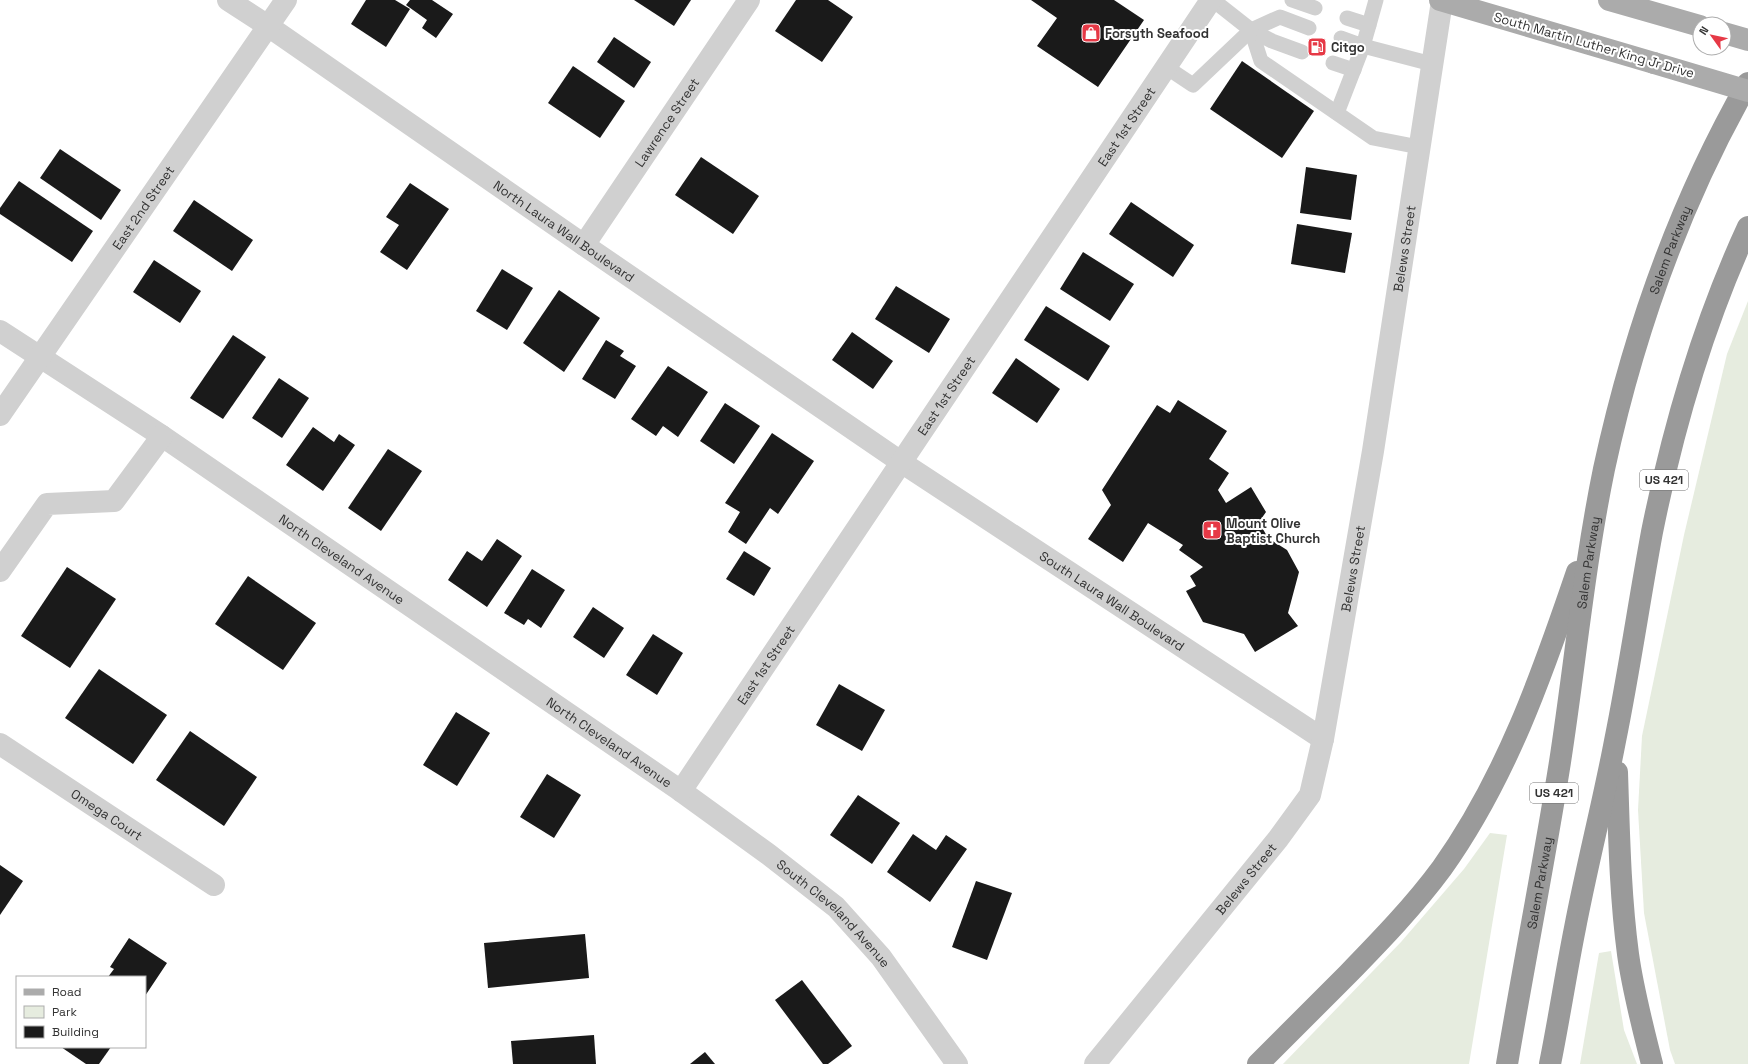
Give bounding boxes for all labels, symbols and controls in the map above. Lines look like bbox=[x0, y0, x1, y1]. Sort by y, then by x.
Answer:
street label: South Martin Luther King Jr Drive bbox=[1492, 8, 1696, 82]
north arrow bbox=[1692, 16, 1732, 56]
shop icon: Forsyth Seafood bbox=[1080, 22, 1102, 44]
text: N bbox=[1696, 24, 1711, 37]
place label: Forsyth Seafood bbox=[1105, 25, 1209, 42]
fuel station icon: Citgo bbox=[1306, 36, 1328, 58]
place label: Citgo bbox=[1331, 39, 1365, 56]
street label: Lawrence Street bbox=[631, 74, 703, 170]
street label: East 1st Street bbox=[1094, 83, 1159, 169]
street label: East 2nd Street bbox=[108, 162, 178, 253]
street label: North Laura Wall Boulevard bbox=[490, 176, 638, 286]
street label: Salem Parkway bbox=[1645, 203, 1695, 296]
street label: Belews Street bbox=[1389, 204, 1419, 293]
street label: East 1st Street bbox=[913, 353, 979, 439]
road number: US 421 bbox=[1640, 470, 1688, 490]
street label: North Cleveland Avenue bbox=[276, 510, 408, 608]
place label: Mount Olive Baptist Church bbox=[1226, 515, 1320, 547]
street label: Salem Parkway bbox=[1573, 515, 1603, 610]
church icon: Mount Olive Baptist Church bbox=[1201, 519, 1223, 541]
street label: Belews Street bbox=[1337, 524, 1368, 613]
street label: South Laura Wall Boulevard bbox=[1036, 547, 1188, 654]
street label: East 1st Street bbox=[733, 622, 798, 708]
street label: North Cleveland Avenue bbox=[543, 693, 675, 791]
road number: US 421 bbox=[1530, 783, 1578, 803]
street label: Omega Court bbox=[68, 785, 146, 844]
street label: Salem Parkway bbox=[1523, 835, 1556, 930]
street label: Belews Street bbox=[1212, 839, 1280, 918]
street label: South Cleveland Avenue bbox=[773, 855, 894, 971]
legend bbox=[16, 976, 146, 1048]
text: Road bbox=[52, 984, 81, 1000]
text: Park bbox=[52, 1004, 77, 1020]
text: Building bbox=[52, 1024, 99, 1040]

